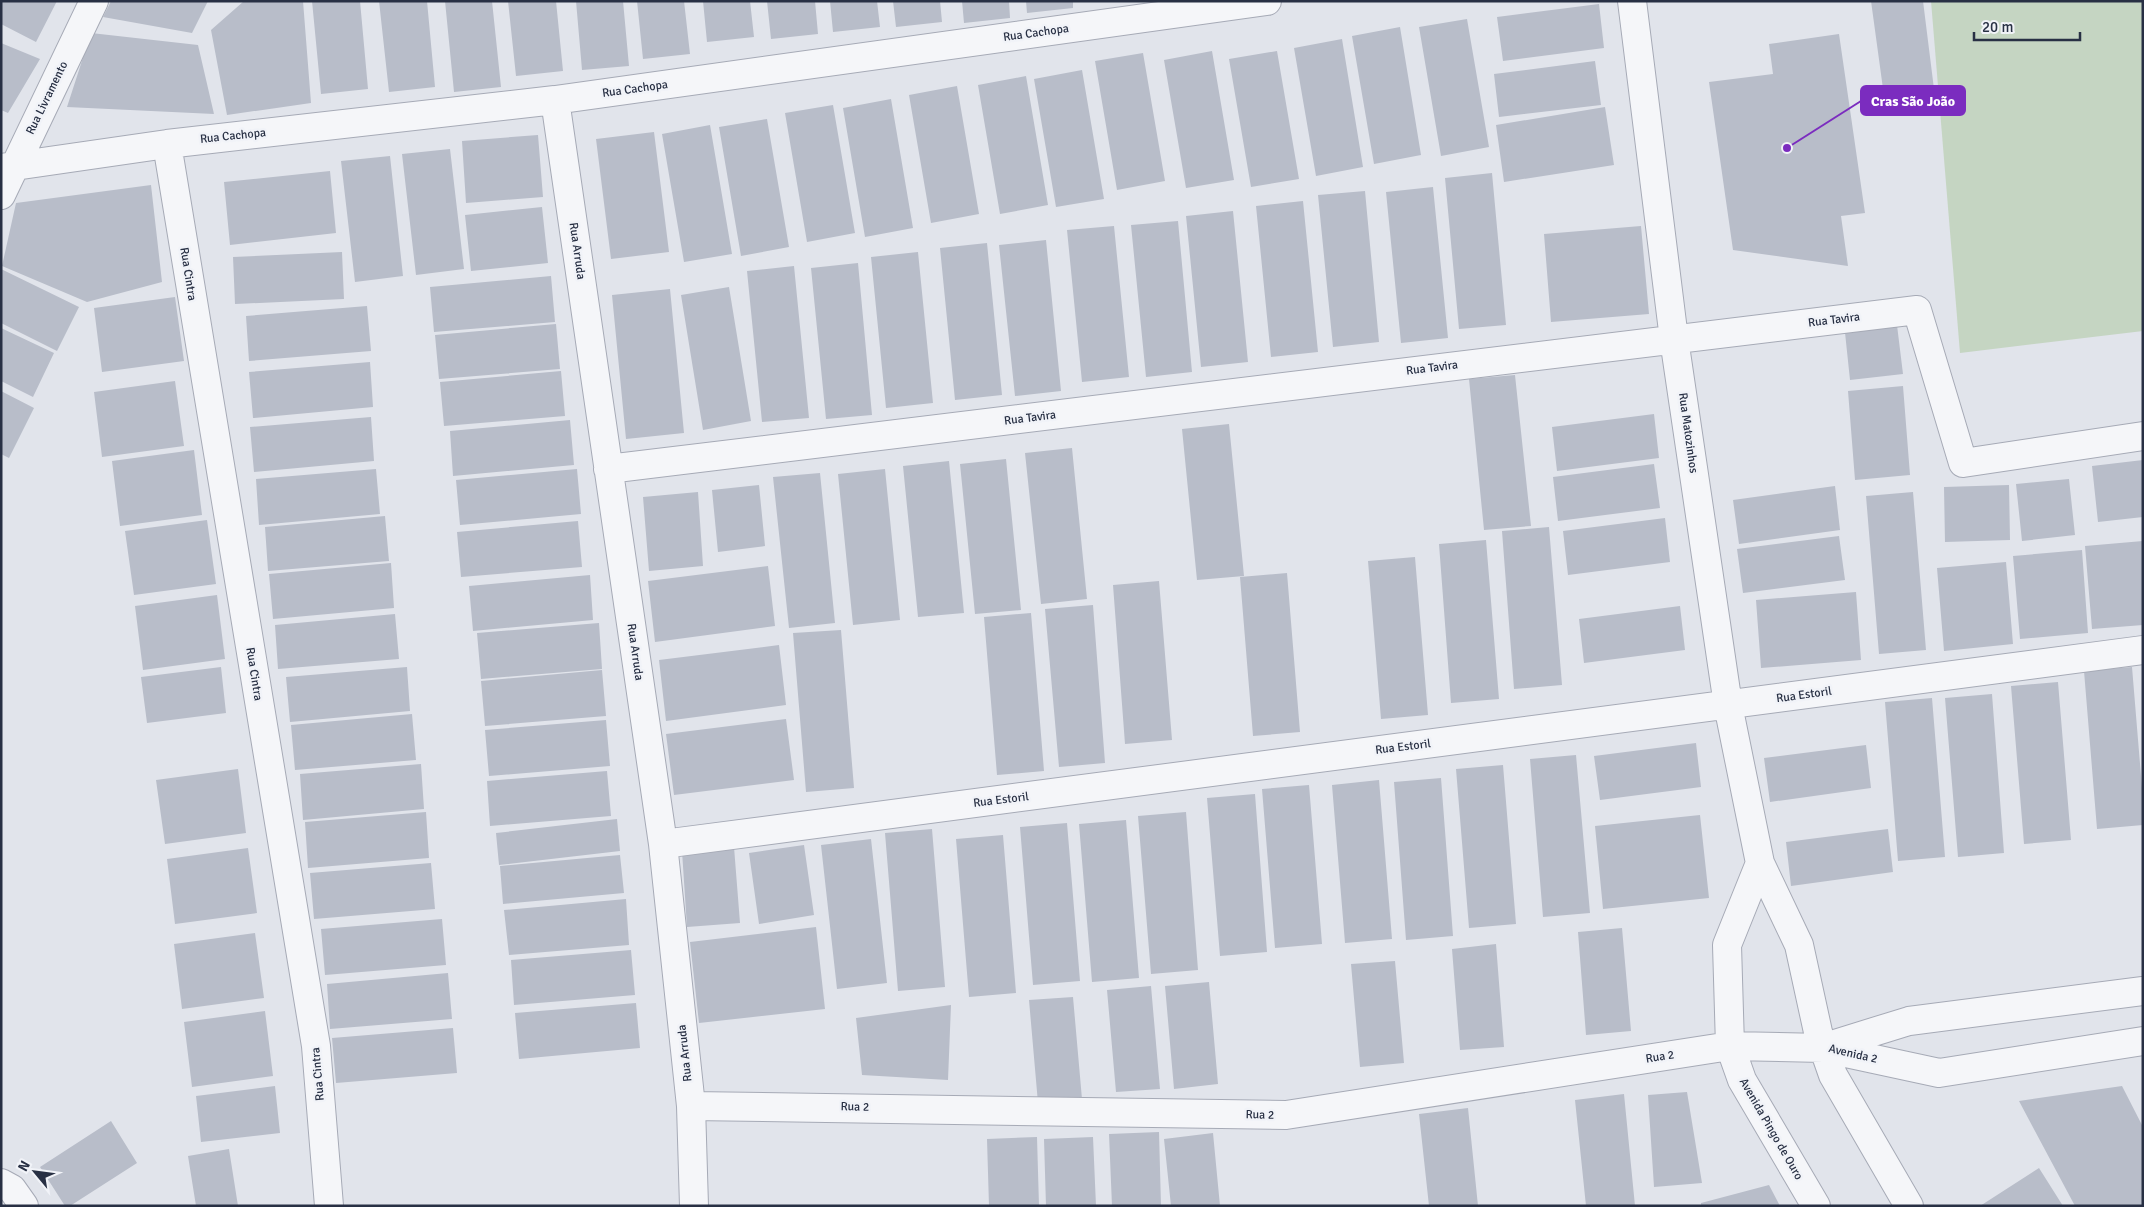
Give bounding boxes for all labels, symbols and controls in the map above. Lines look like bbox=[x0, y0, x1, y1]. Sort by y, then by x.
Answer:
scale bar bbox=[1974, 10, 2080, 42]
text: 20 m bbox=[1982, 18, 2013, 36]
street label: Rua Cachopa bbox=[1002, 21, 1070, 45]
street label: Rua Livramento bbox=[23, 59, 71, 137]
street label: Rua Cachopa bbox=[601, 77, 669, 101]
callout: Cras São João bbox=[1861, 86, 1965, 115]
text: Cras São João bbox=[1871, 93, 1955, 110]
street label: Rua Cachopa bbox=[199, 125, 267, 147]
street label: Rua Arruda bbox=[566, 222, 588, 280]
street label: Rua Cintra bbox=[176, 246, 200, 302]
street label: Rua Tavira bbox=[1807, 309, 1861, 331]
street label: Rua Tavira bbox=[1405, 357, 1459, 379]
street label: Rua Matozinhos bbox=[1675, 392, 1701, 474]
street label: Rua Tavira bbox=[1003, 407, 1057, 429]
street label: Rua Arruda bbox=[624, 623, 646, 681]
street label: Rua Cintra bbox=[242, 646, 266, 702]
street label: Rua Estoril bbox=[1775, 684, 1833, 706]
street label: Rua Estoril bbox=[1374, 736, 1432, 758]
street label: Rua Estoril bbox=[972, 789, 1030, 811]
street label: Rua Arruda bbox=[675, 1024, 695, 1082]
street label: Avenida 2 bbox=[1827, 1041, 1879, 1067]
street label: Rua Cintra bbox=[308, 1047, 328, 1101]
street label: Rua 2 bbox=[1645, 1047, 1675, 1067]
street label: Avenida Pingo de Ouro bbox=[1736, 1075, 1806, 1183]
street label: Rua 2 bbox=[841, 1099, 869, 1115]
street label: Rua 2 bbox=[1246, 1107, 1274, 1123]
north arrow bbox=[10, 1147, 60, 1197]
text: N bbox=[14, 1158, 34, 1174]

